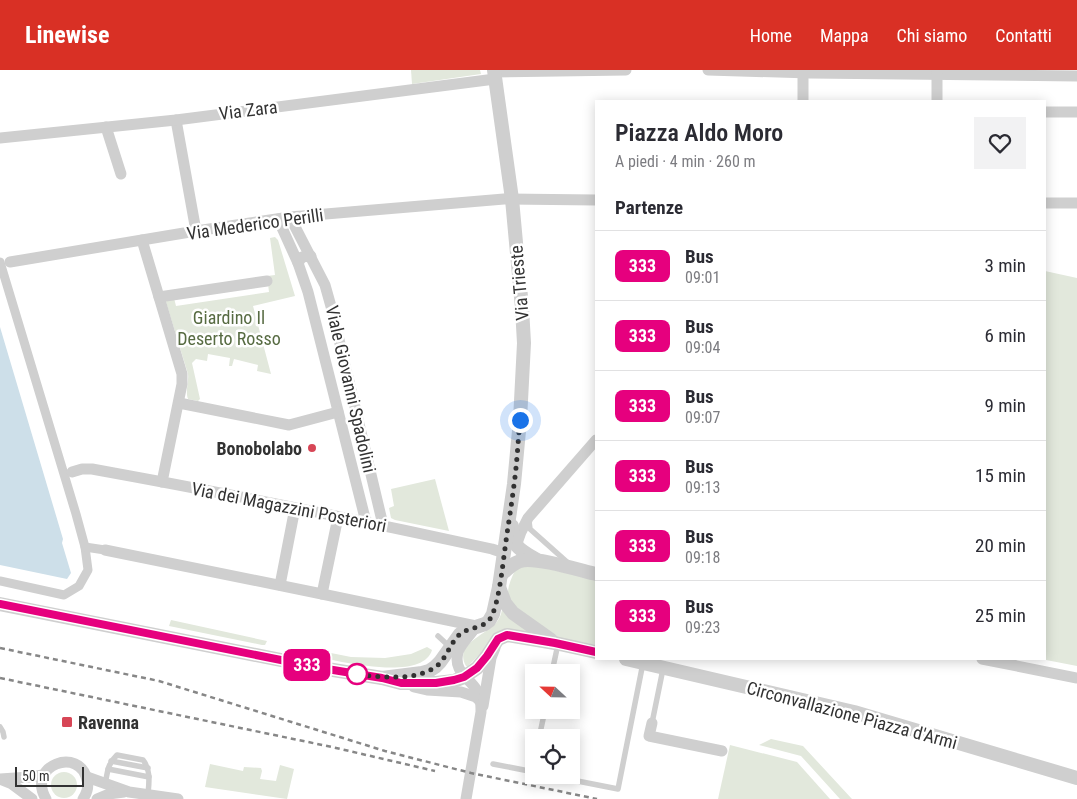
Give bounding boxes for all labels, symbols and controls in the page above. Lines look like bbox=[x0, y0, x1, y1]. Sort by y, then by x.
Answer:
text: Linewise bbox=[25, 21, 109, 49]
text: Home bbox=[750, 25, 792, 46]
text: Mappa bbox=[820, 25, 869, 46]
text: Chi siamo bbox=[897, 25, 967, 46]
text: Contatti bbox=[995, 25, 1052, 46]
street label: Via Zara bbox=[218, 96, 278, 124]
button: heart bbox=[974, 117, 1026, 169]
text: Piazza Aldo Moro bbox=[615, 119, 783, 147]
text: A piedi · 4 min · 260 m bbox=[615, 152, 756, 171]
text: Partenze bbox=[615, 196, 683, 219]
street label: Via Mederico Perilli bbox=[185, 204, 325, 244]
street label: Via Trieste bbox=[505, 245, 533, 321]
text: Bus bbox=[685, 245, 714, 268]
text: 3 min bbox=[984, 254, 1026, 277]
text: 333 bbox=[629, 255, 656, 276]
text: 09:01 bbox=[685, 268, 720, 287]
street label: Viale Giovanni Spadolini bbox=[322, 303, 380, 475]
park label: Giardino Il Deserto Rosso bbox=[177, 307, 281, 349]
text: Bus bbox=[685, 315, 714, 338]
text: 6 min bbox=[984, 324, 1026, 347]
text: 333 bbox=[629, 325, 656, 346]
text: 09:04 bbox=[685, 338, 720, 357]
text: Bus bbox=[685, 385, 714, 408]
text: 9 min bbox=[984, 394, 1026, 417]
text: 333 bbox=[629, 395, 656, 416]
your location bbox=[508, 408, 533, 433]
text: 09:07 bbox=[685, 408, 720, 427]
place label: Bonobolabo bbox=[216, 438, 302, 459]
marker: Bonobolabo bbox=[306, 442, 318, 454]
text: Bus bbox=[685, 455, 714, 478]
text: 15 min bbox=[975, 464, 1026, 487]
text: 333 bbox=[629, 465, 656, 486]
street label: Via dei Magazzini Posteriori bbox=[190, 478, 388, 536]
text: 09:13 bbox=[685, 478, 720, 497]
text: Bus bbox=[685, 525, 714, 548]
text: 20 min bbox=[975, 534, 1026, 557]
text: 333 bbox=[629, 535, 656, 556]
text: 09:18 bbox=[685, 548, 720, 567]
text: Bus bbox=[685, 595, 714, 618]
text: 25 min bbox=[975, 604, 1026, 627]
text: 333 bbox=[629, 605, 656, 626]
text: 09:23 bbox=[685, 618, 720, 637]
line badge: 333 bbox=[278, 649, 336, 681]
text: 333 bbox=[293, 654, 321, 675]
unlabelled marker bbox=[346, 663, 368, 685]
north arrow bbox=[525, 664, 580, 719]
map controls bbox=[525, 664, 580, 784]
street label: Circonvallazione Piazza d'Armi bbox=[744, 677, 960, 753]
place label: Ravenna bbox=[78, 712, 139, 733]
marker: Ravenna bbox=[60, 715, 74, 729]
button: locate bbox=[525, 729, 580, 784]
scale bar bbox=[15, 764, 84, 787]
text: 50 m bbox=[22, 768, 50, 784]

